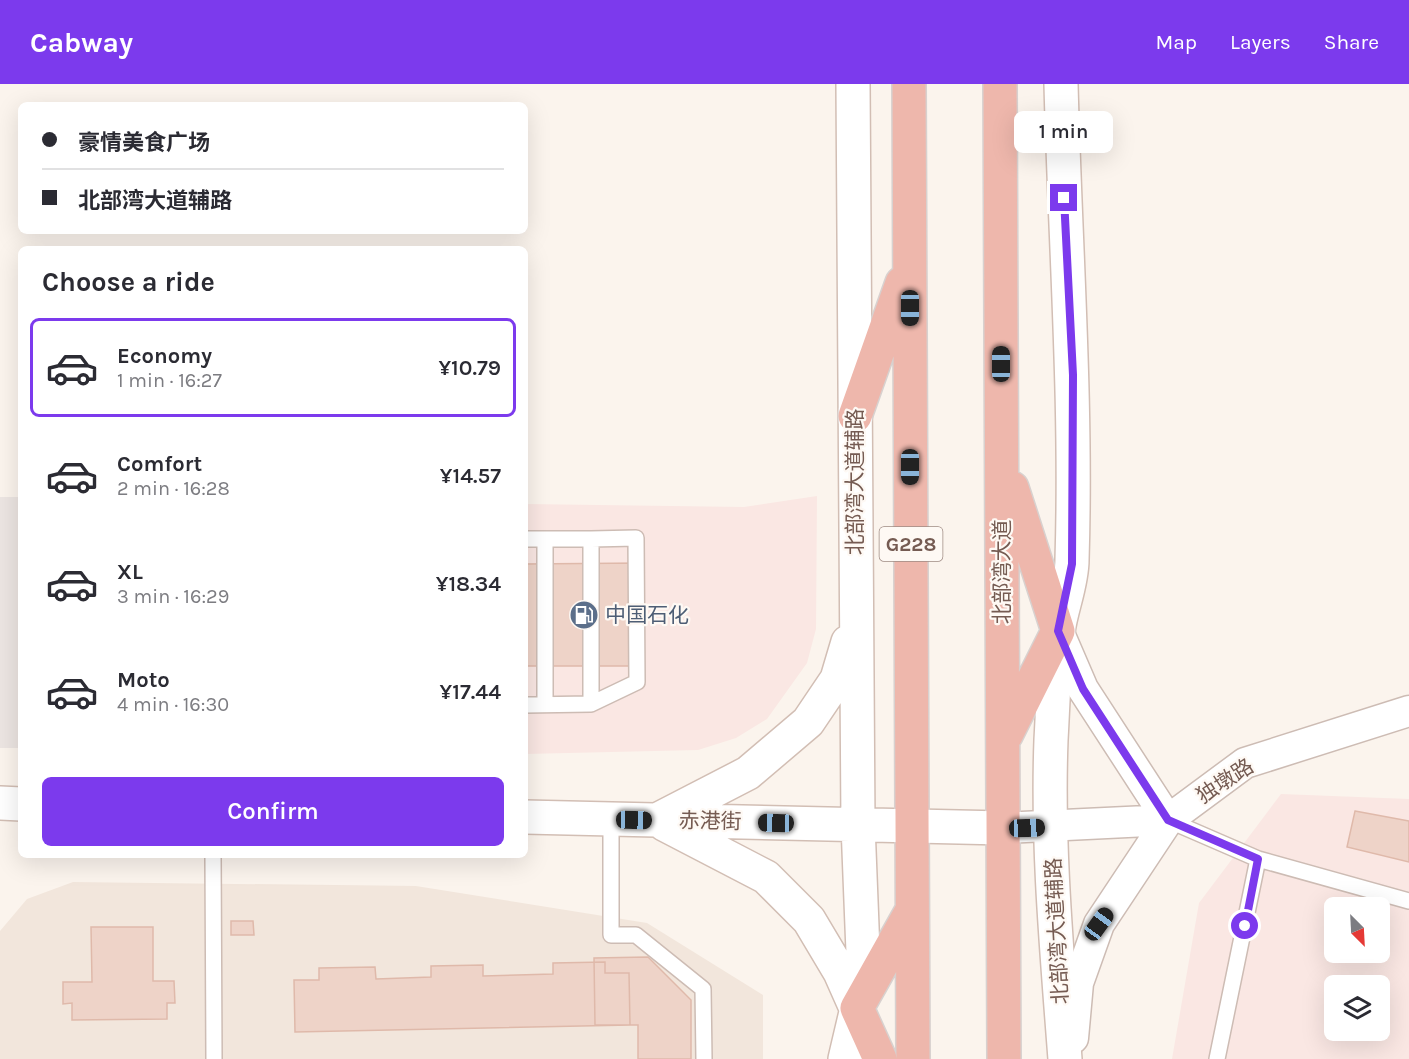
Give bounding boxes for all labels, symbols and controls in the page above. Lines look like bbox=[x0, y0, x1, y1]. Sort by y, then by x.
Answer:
text: Cabway bbox=[30, 26, 133, 59]
text: Map bbox=[1155, 30, 1197, 54]
text: Layers bbox=[1230, 30, 1291, 54]
text: Share bbox=[1324, 30, 1379, 54]
callout: 1 min bbox=[1014, 111, 1114, 153]
text: 1 min bbox=[1039, 120, 1088, 143]
text: 豪情美食广场 bbox=[78, 130, 210, 156]
route end bbox=[1050, 184, 1077, 211]
text: 北部湾大道辅路 bbox=[78, 188, 232, 214]
text: Choose a ride bbox=[42, 266, 215, 298]
car bbox=[901, 290, 919, 326]
icon: car bbox=[45, 341, 99, 395]
text: Economy bbox=[117, 343, 212, 369]
car bbox=[992, 346, 1010, 382]
text: ¥10.79 bbox=[438, 355, 501, 381]
text: 1 min · 16:27 bbox=[117, 369, 222, 392]
street label: 北部湾大道辅路 bbox=[843, 409, 867, 556]
icon: car bbox=[45, 449, 99, 503]
car bbox=[901, 449, 919, 485]
text: Comfort bbox=[117, 451, 202, 477]
text: ¥14.57 bbox=[440, 463, 501, 489]
text: 2 min · 16:28 bbox=[117, 477, 230, 500]
street label: 北部湾大道 bbox=[990, 520, 1014, 625]
road number: G228 bbox=[880, 527, 942, 561]
icon: car bbox=[45, 557, 99, 611]
text: XL bbox=[117, 559, 143, 585]
text: ¥18.34 bbox=[436, 571, 501, 597]
text: 3 min · 16:29 bbox=[117, 585, 229, 608]
fuel station icon: 中国石化 bbox=[568, 599, 600, 631]
place label: 中国石化 bbox=[605, 603, 689, 627]
icon: car bbox=[45, 665, 99, 719]
text: Moto bbox=[117, 667, 170, 693]
text: ¥17.44 bbox=[440, 679, 501, 705]
text: 4 min · 16:30 bbox=[117, 693, 229, 716]
street label: 独墩路 bbox=[1192, 754, 1258, 808]
button: Confirm bbox=[42, 777, 504, 846]
street label: 赤港街 bbox=[678, 808, 742, 834]
car bbox=[616, 811, 652, 829]
car bbox=[758, 814, 794, 832]
car bbox=[1009, 818, 1045, 838]
street label: 北部湾大道辅路 bbox=[1041, 857, 1073, 1005]
north arrow bbox=[1324, 897, 1390, 963]
map controls bbox=[1324, 897, 1390, 1041]
car bbox=[1081, 904, 1117, 944]
route start bbox=[1231, 912, 1258, 939]
button: layers bbox=[1324, 975, 1390, 1041]

